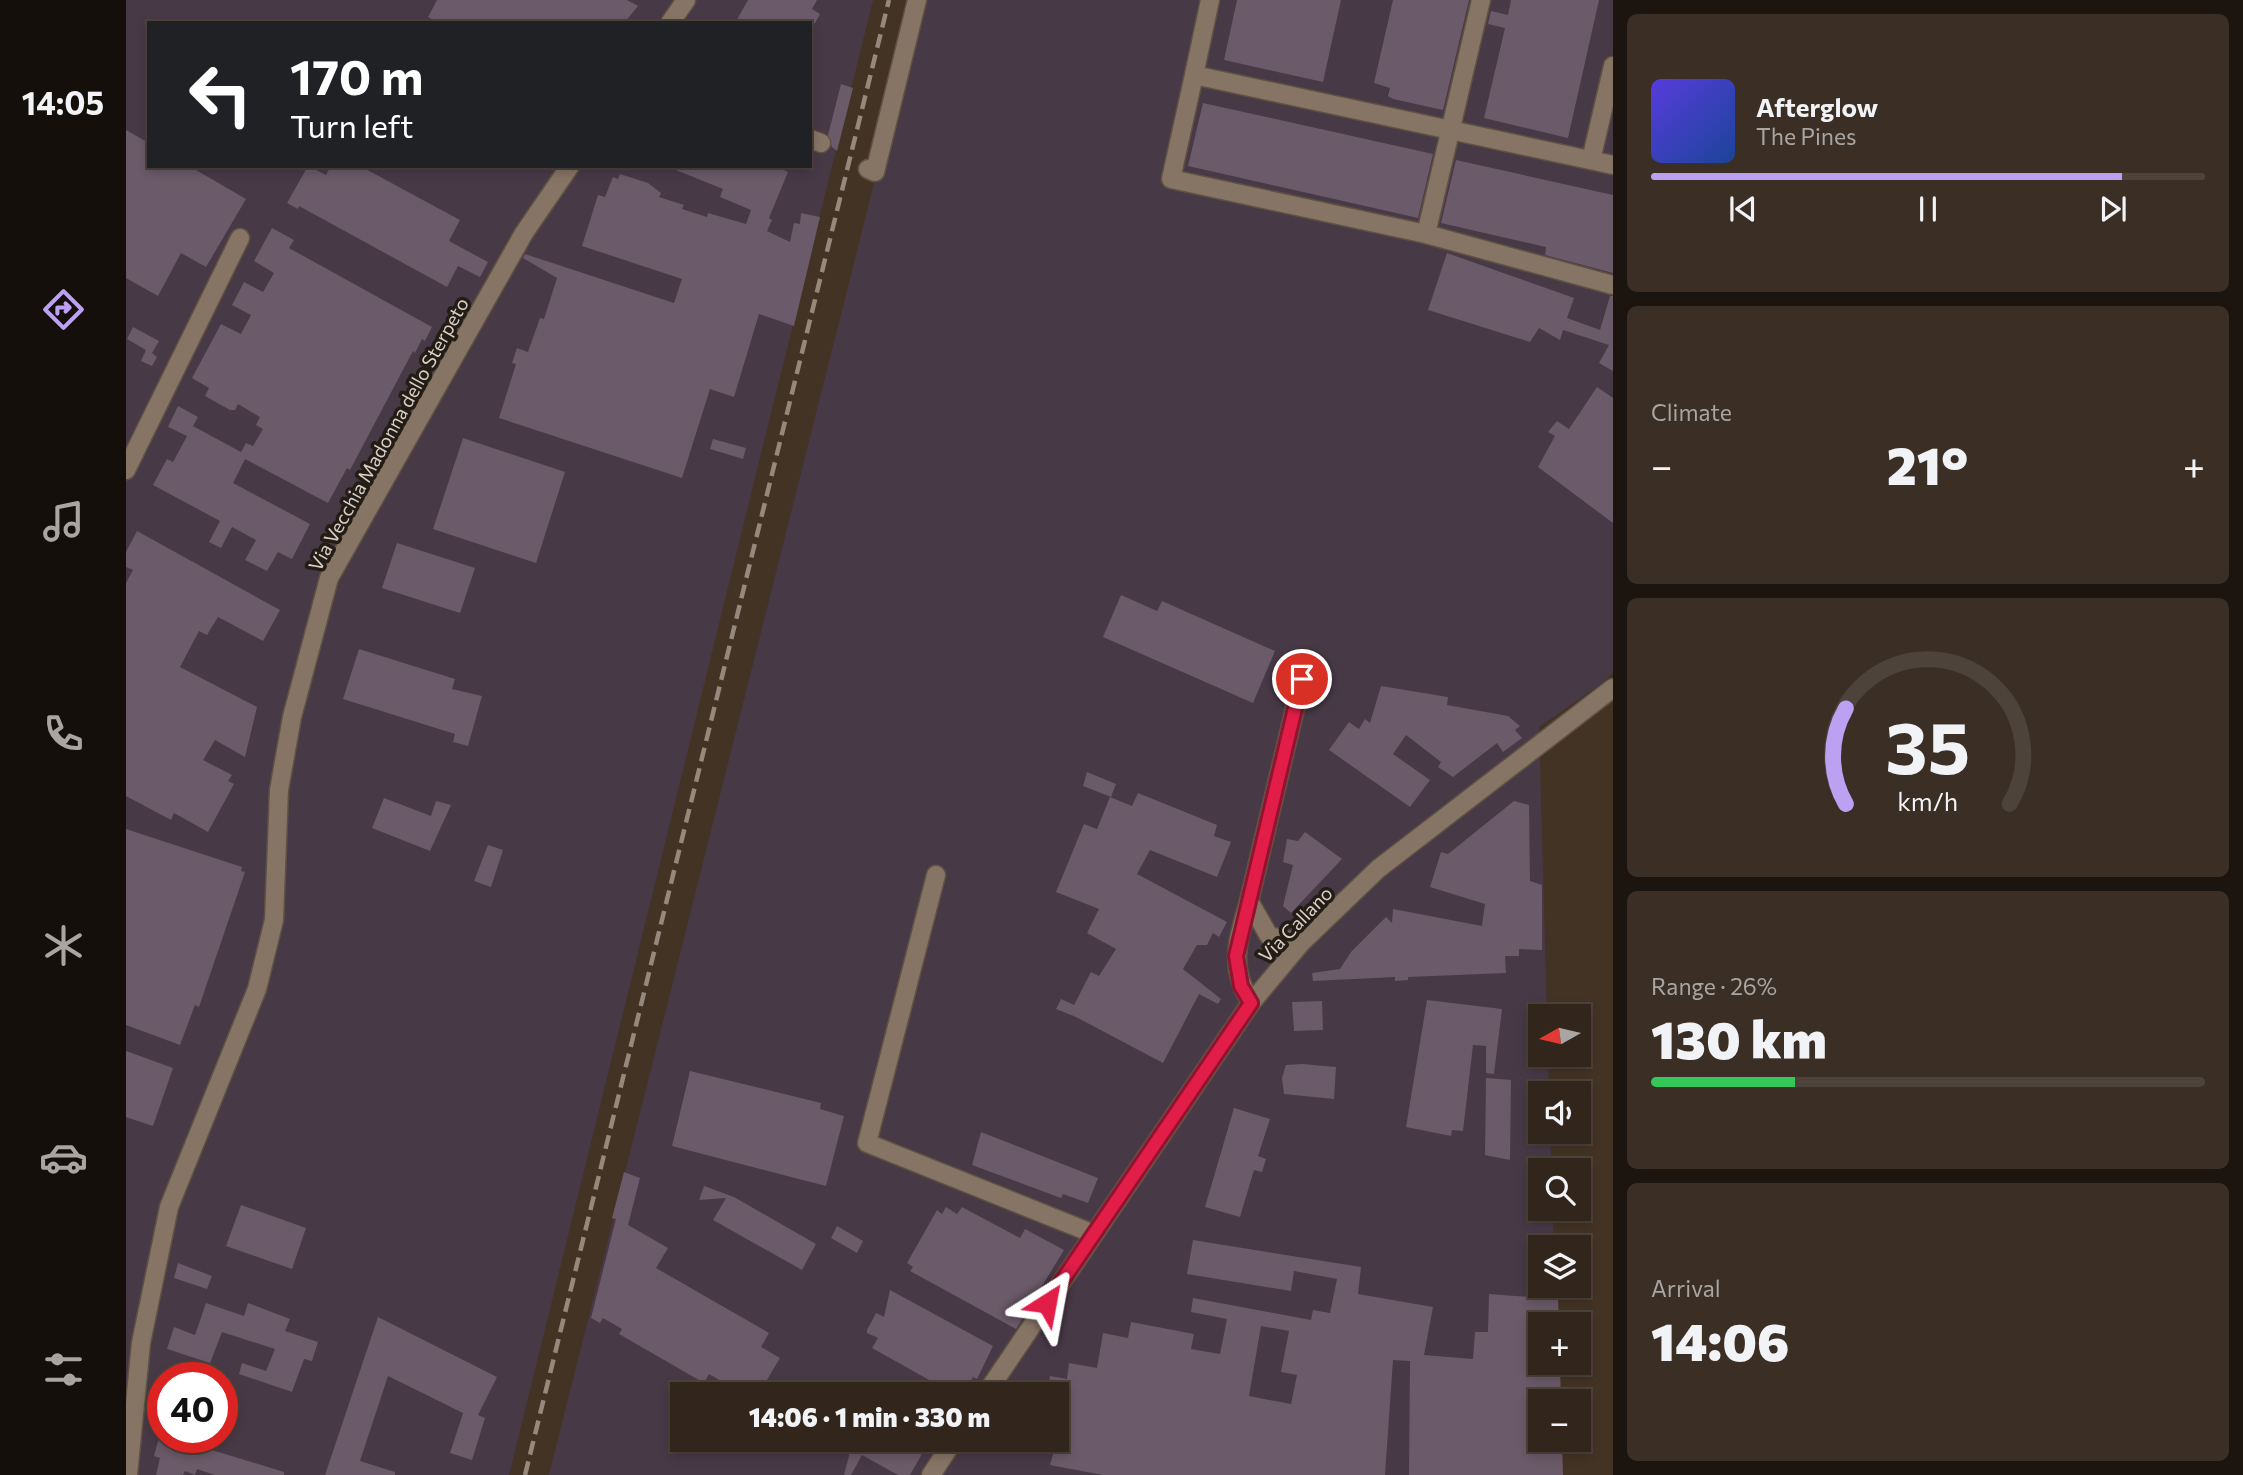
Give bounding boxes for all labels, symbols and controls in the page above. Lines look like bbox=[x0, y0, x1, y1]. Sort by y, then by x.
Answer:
text: 170 m bbox=[290, 45, 423, 105]
icon: left bbox=[175, 49, 266, 140]
text: 14:05 bbox=[22, 82, 104, 122]
text: Afterglow bbox=[1756, 91, 1878, 122]
text: Turn left bbox=[290, 105, 414, 145]
text: The Pines bbox=[1756, 122, 1857, 150]
icon: previous bbox=[1724, 190, 1762, 228]
icon: pause bbox=[1909, 190, 1947, 228]
icon: next bbox=[2094, 190, 2132, 228]
icon: directions bbox=[39, 285, 88, 334]
street label: Via Vecchia Madonna dello Sterpeto bbox=[303, 293, 473, 575]
text: Climate bbox=[1651, 398, 1732, 426]
text: 21° bbox=[1887, 432, 1968, 496]
text: − bbox=[1651, 441, 1673, 488]
text: + bbox=[2183, 441, 2205, 488]
icon: music bbox=[39, 497, 88, 546]
pin bbox=[1272, 649, 1332, 709]
icon: arrive bbox=[1283, 660, 1321, 698]
text: 35 bbox=[1886, 700, 1970, 789]
icon: phone bbox=[39, 709, 88, 758]
text: km/h bbox=[1898, 785, 1958, 815]
street label: Via Callano bbox=[1253, 881, 1337, 967]
icon: climate bbox=[39, 921, 88, 970]
text: Range · 26% bbox=[1651, 972, 1777, 1000]
north arrow bbox=[1528, 1004, 1591, 1068]
map controls bbox=[1528, 1004, 1591, 1452]
text: 130 km bbox=[1651, 1006, 1827, 1070]
button: sound bbox=[1528, 1081, 1591, 1144]
icon: car bbox=[39, 1133, 88, 1182]
button: search bbox=[1528, 1158, 1591, 1221]
button: layers bbox=[1528, 1235, 1591, 1298]
position arrow bbox=[1010, 1266, 1084, 1340]
text: Arrival bbox=[1651, 1274, 1721, 1302]
text: 14:06 bbox=[1651, 1308, 1789, 1372]
button: + bbox=[1528, 1312, 1591, 1375]
icon: filters bbox=[39, 1345, 88, 1394]
speed limit sign: 40 bbox=[147, 1362, 238, 1453]
button: − bbox=[1528, 1389, 1591, 1452]
text: 14:06 · 1 min · 330 m bbox=[749, 1401, 990, 1432]

